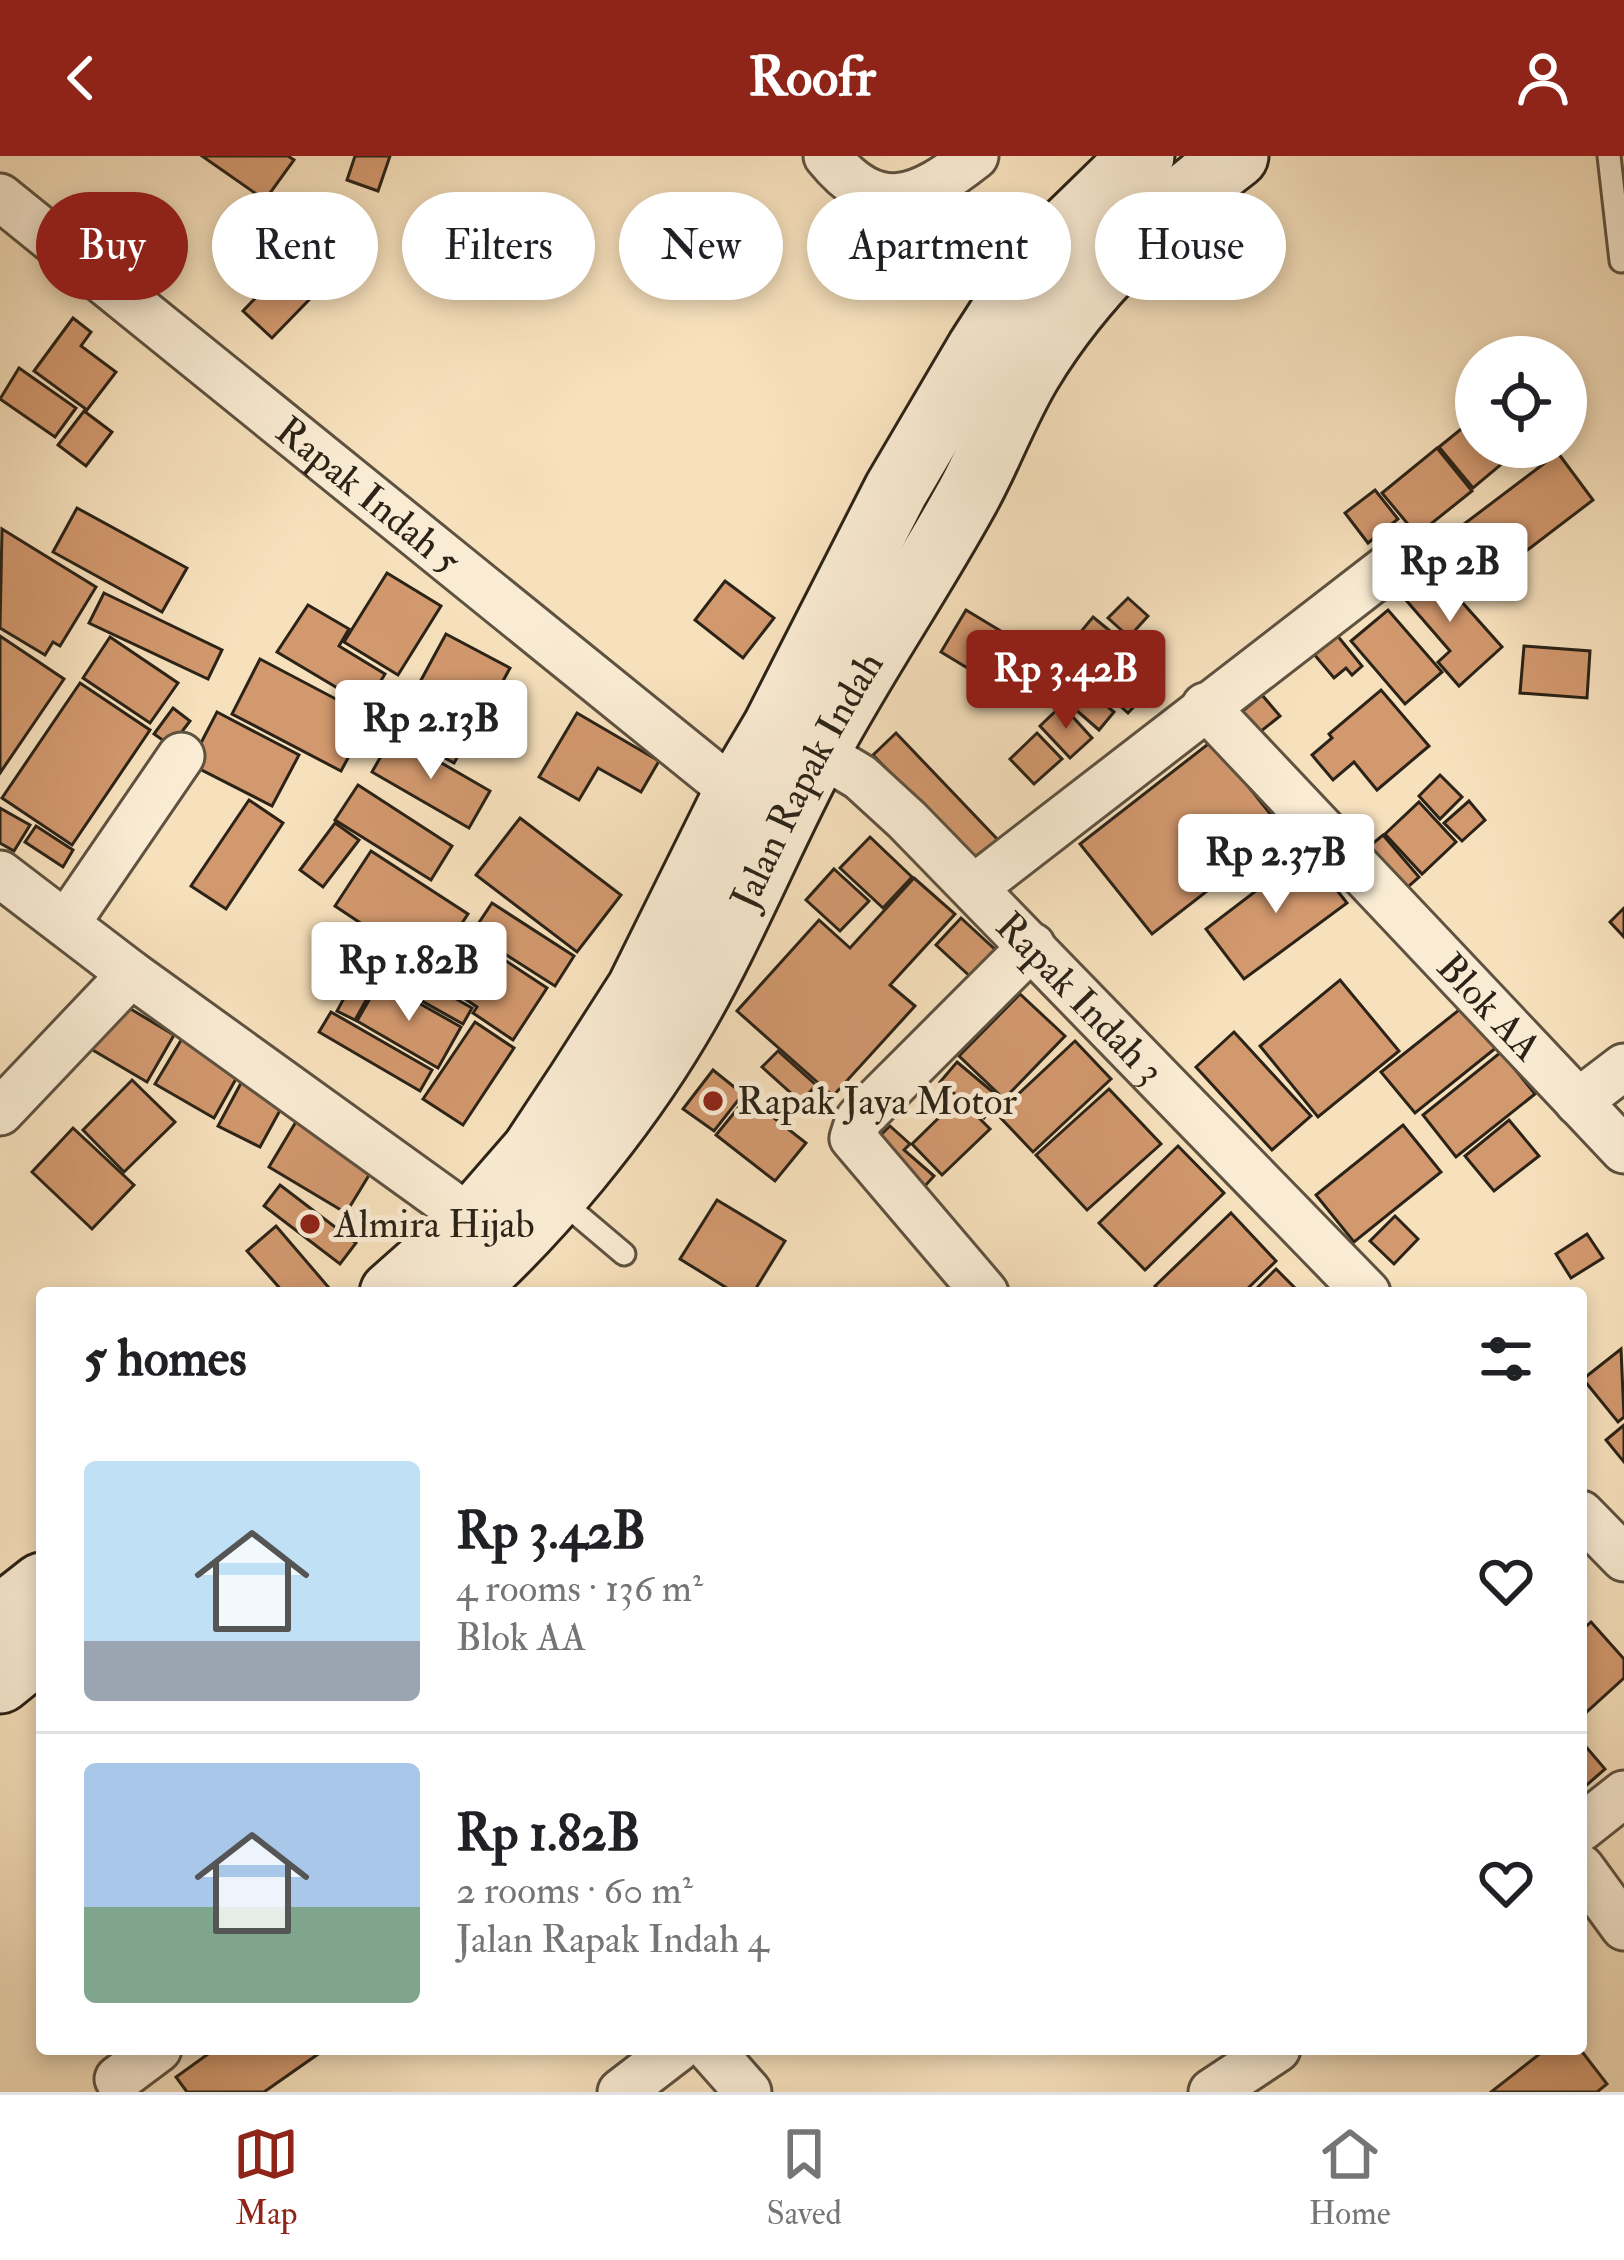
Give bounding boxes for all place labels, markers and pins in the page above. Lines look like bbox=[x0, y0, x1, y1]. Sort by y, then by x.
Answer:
pin: Rp 2B bbox=[1366, 523, 1534, 625]
pin: Rp 3.42B bbox=[942, 630, 1190, 732]
pin: Rp 2.13B bbox=[307, 680, 555, 782]
pin: Rp 2.37B bbox=[1152, 814, 1400, 916]
pin: Rp 1.82B bbox=[285, 922, 533, 1024]
place label: Rapak Jaya Motor bbox=[737, 1077, 1017, 1126]
marker: Rapak Jaya Motor bbox=[700, 1088, 726, 1114]
place label: Almira Hijab bbox=[333, 1200, 535, 1249]
marker: Almira Hijab bbox=[297, 1211, 323, 1237]

